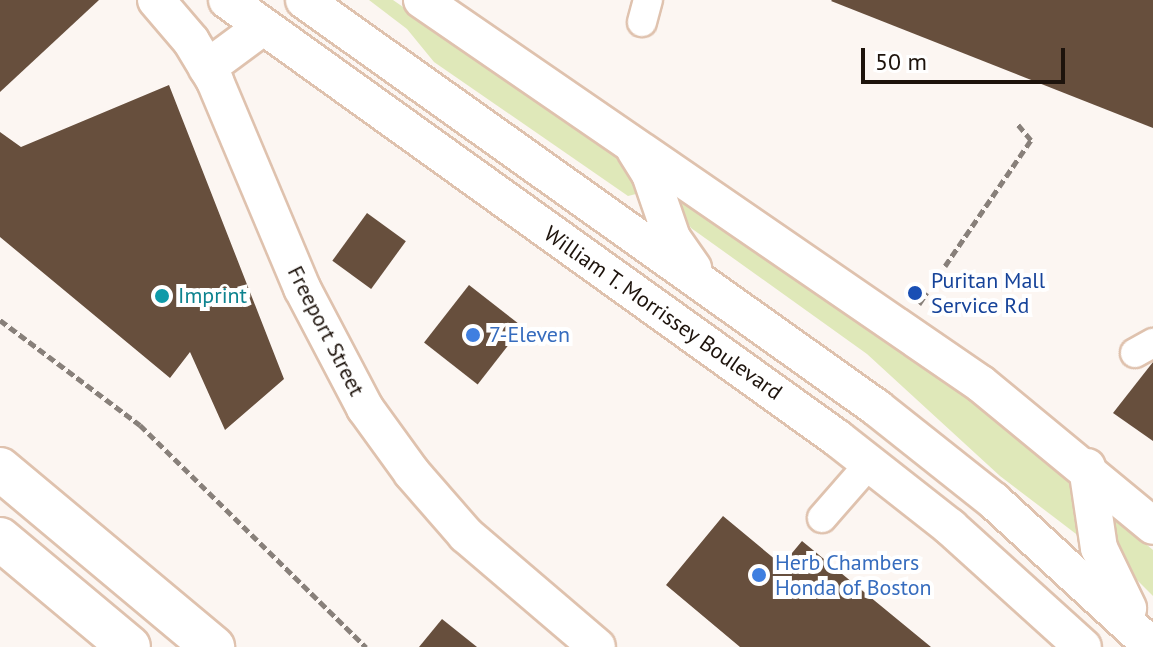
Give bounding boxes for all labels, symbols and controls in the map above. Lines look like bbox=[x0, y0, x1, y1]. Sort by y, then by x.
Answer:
scale bar bbox=[865, 32, 1069, 82]
text: 50 m bbox=[875, 46, 927, 77]
street label: William T. Morrissey Boulevard bbox=[538, 220, 788, 406]
street label: Freeport Street bbox=[282, 262, 370, 400]
place label: Puritan Mall Service Rd bbox=[931, 267, 1045, 318]
place label: Imprint bbox=[178, 283, 247, 309]
marker: Puritan Mall Service Rd bbox=[906, 284, 924, 302]
marker: Imprint bbox=[153, 287, 171, 305]
place label: 7-Eleven bbox=[489, 322, 570, 348]
marker: 7-Eleven bbox=[464, 326, 482, 344]
place label: Herb Chambers Honda of Boston bbox=[775, 549, 932, 600]
marker: Herb Chambers Honda of Boston bbox=[750, 566, 768, 584]

